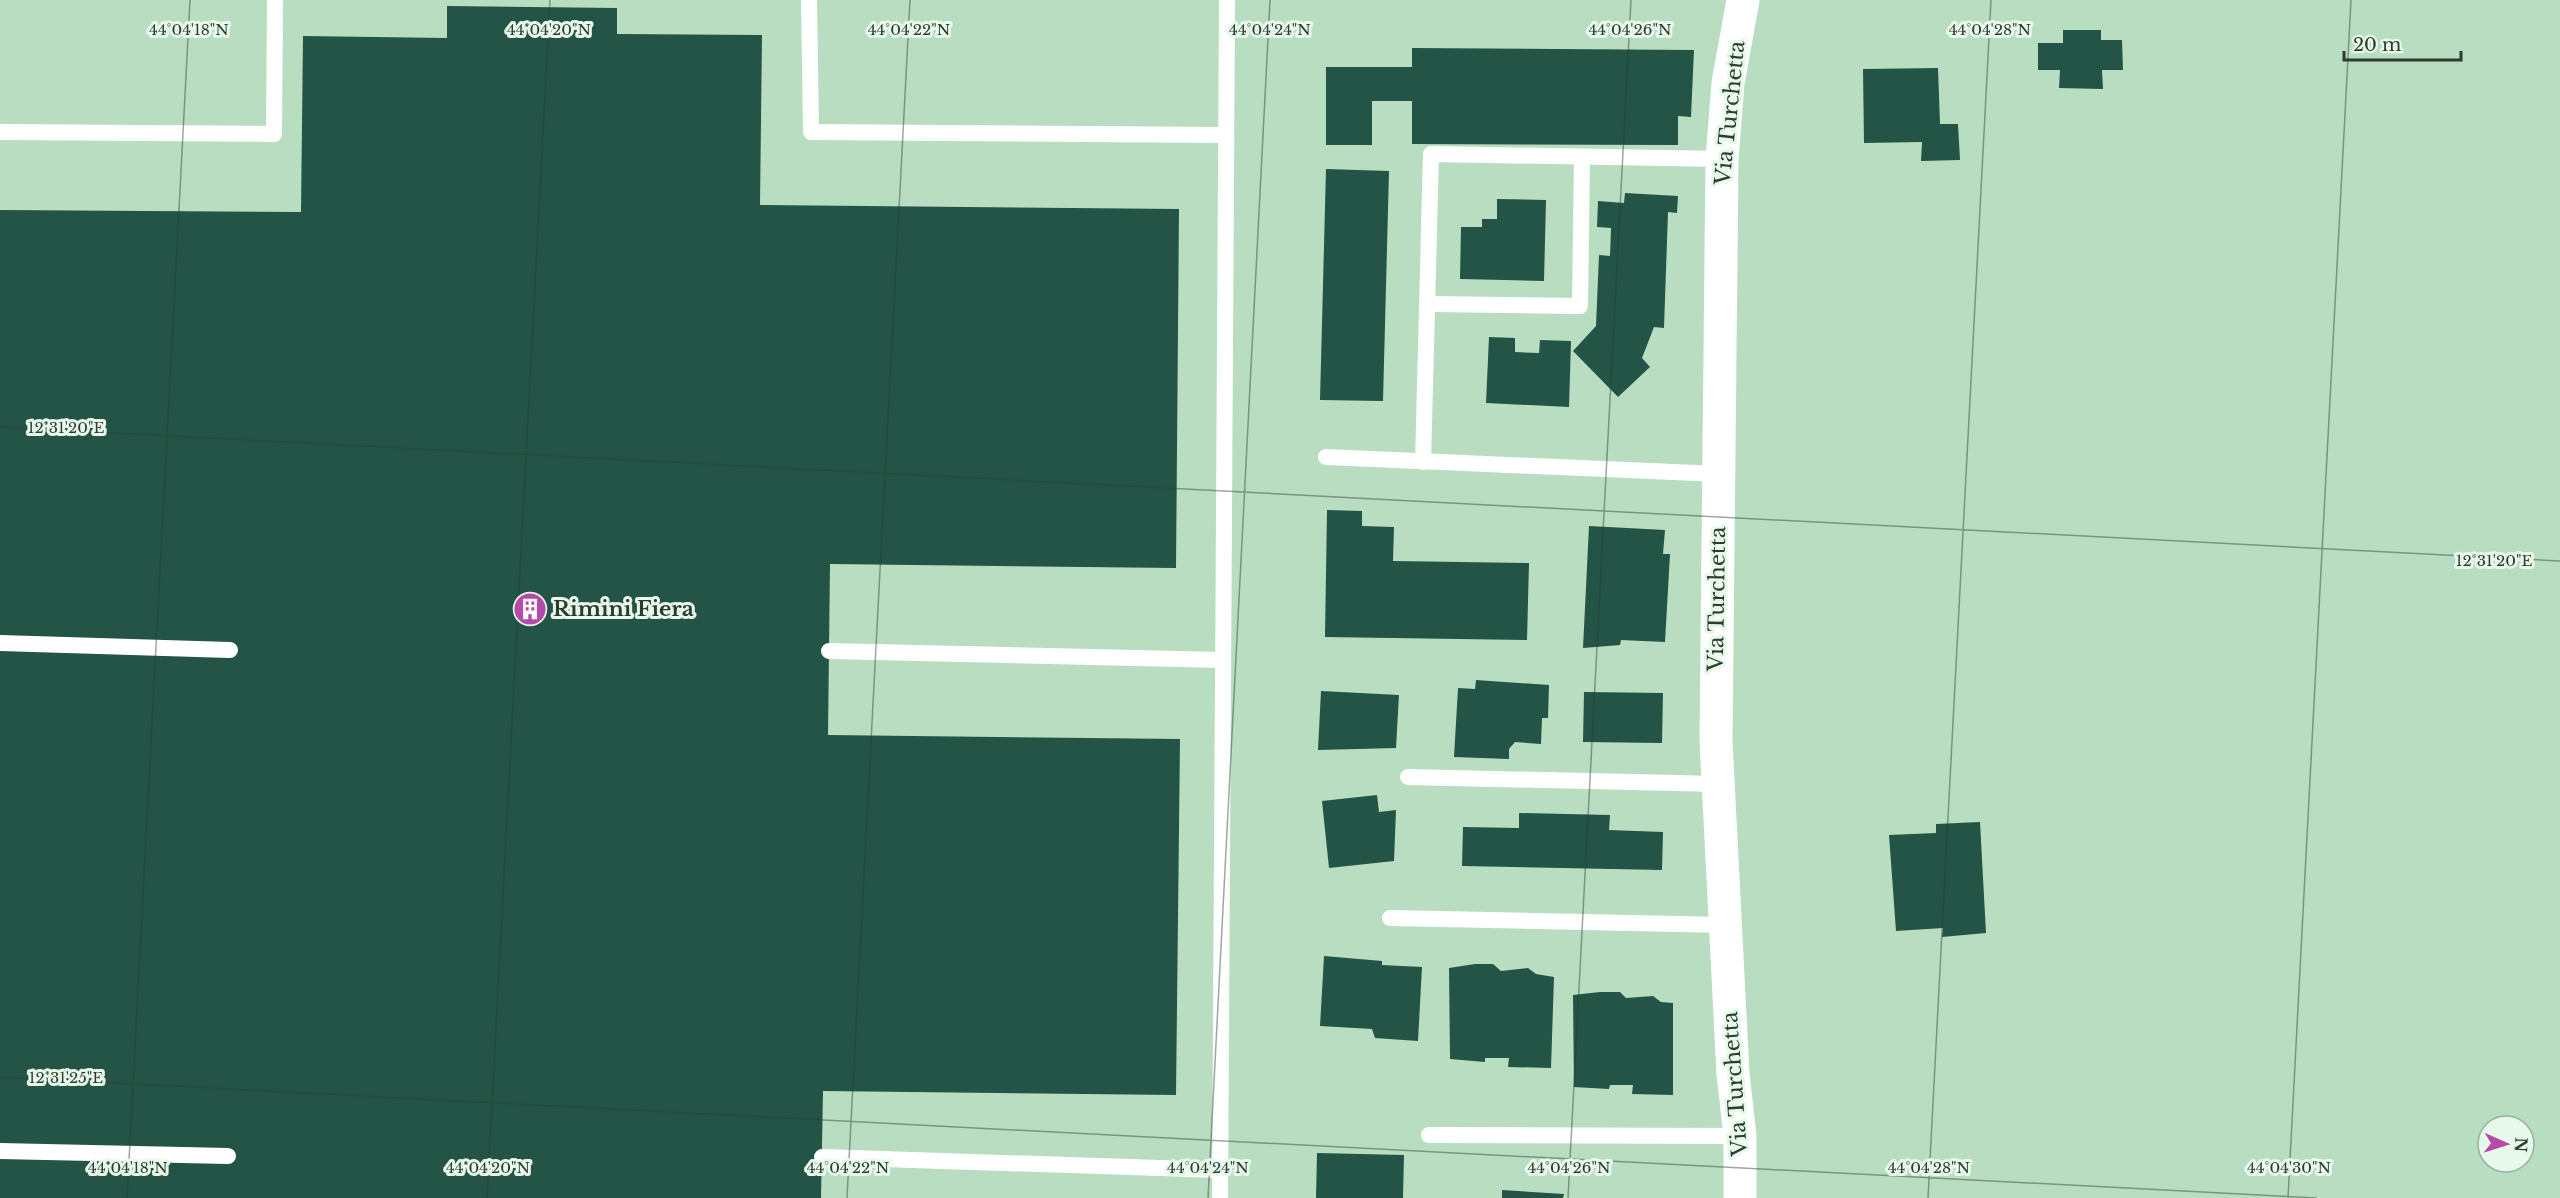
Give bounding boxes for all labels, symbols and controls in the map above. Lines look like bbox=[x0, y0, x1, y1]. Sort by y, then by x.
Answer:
text: 44°04'18"N bbox=[149, 20, 229, 39]
text: 44°04'20"N bbox=[507, 20, 591, 39]
text: 44°04'22"N bbox=[868, 20, 950, 39]
text: 44°04'24"N bbox=[1229, 20, 1311, 39]
text: 44°04'26"N bbox=[1589, 20, 1671, 39]
text: 44°04'28"N bbox=[1949, 20, 2031, 39]
scale bar bbox=[2344, 24, 2461, 62]
text: 20 m bbox=[2353, 34, 2401, 56]
street label: Via Turchetta bbox=[1709, 39, 1751, 187]
text: 12°31'20"E bbox=[28, 418, 104, 437]
street label: Via Turchetta bbox=[1703, 526, 1731, 673]
text: 12°31'20"E bbox=[2456, 551, 2532, 570]
building icon: Rimini Fiera bbox=[512, 591, 548, 627]
place label: Rimini Fiera bbox=[553, 596, 694, 622]
street label: Via Turchetta bbox=[1717, 1010, 1753, 1158]
text: 12°31'25"E bbox=[29, 1068, 103, 1087]
north arrow bbox=[2476, 1114, 2536, 1174]
text: N bbox=[2511, 1137, 2531, 1153]
text: 44°04'18"N bbox=[88, 1158, 168, 1177]
text: 44°04'20"N bbox=[446, 1158, 530, 1177]
text: 44°04'22"N bbox=[807, 1158, 889, 1177]
text: 44°04'24"N bbox=[1167, 1158, 1249, 1177]
text: 44°04'26"N bbox=[1528, 1158, 1610, 1177]
text: 44°04'28"N bbox=[1888, 1158, 1970, 1177]
text: 44°04'30"N bbox=[2247, 1158, 2331, 1177]

